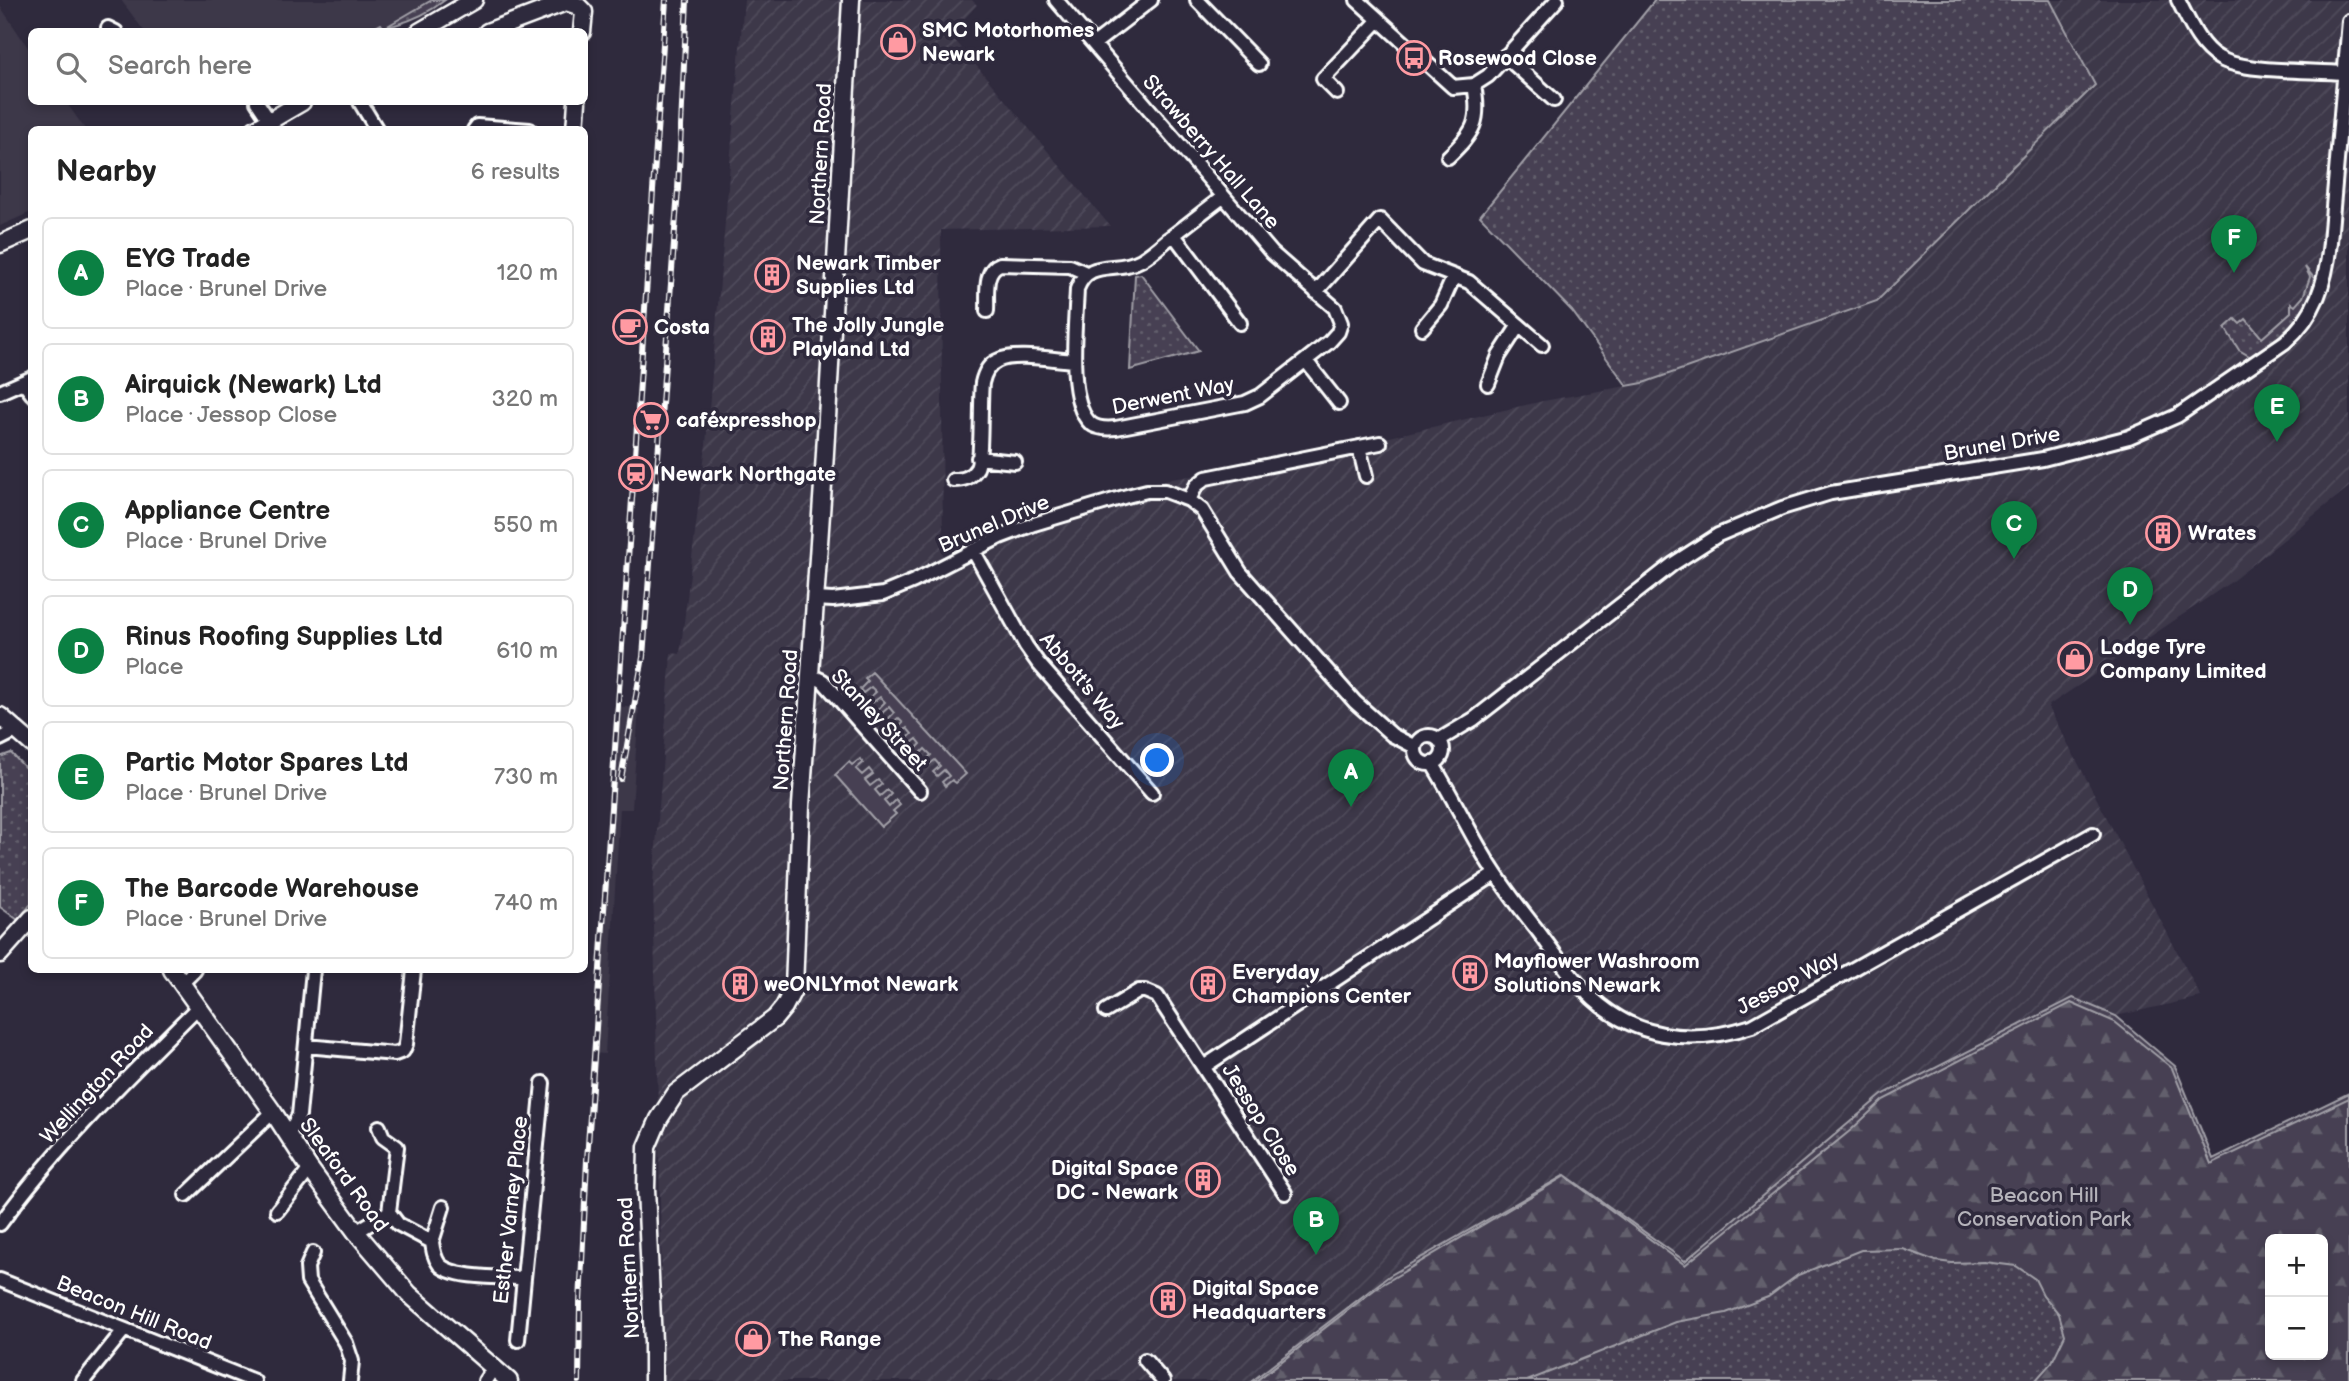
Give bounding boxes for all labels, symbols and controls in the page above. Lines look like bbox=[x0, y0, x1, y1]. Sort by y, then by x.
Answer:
place label: SMC Motorhomes Newark bbox=[922, 18, 1094, 67]
shop icon: SMC Motorhomes Newark bbox=[879, 23, 917, 61]
search box bbox=[28, 28, 588, 105]
bus stop icon: Rosewood Close bbox=[1395, 39, 1433, 77]
place label: Rosewood Close bbox=[1438, 46, 1597, 71]
icon: search bbox=[52, 48, 90, 86]
text: Search here bbox=[108, 51, 252, 82]
street label: Strawberry Hall Lane bbox=[1137, 70, 1285, 234]
street label: Northern Road bbox=[805, 82, 837, 226]
text: Nearby bbox=[56, 154, 156, 190]
text: 6 results bbox=[471, 158, 560, 186]
pin: F bbox=[2211, 215, 2257, 273]
text: EYG Trade bbox=[125, 244, 250, 275]
place label: Newark Timber Supplies Ltd bbox=[796, 251, 942, 300]
building icon: Newark Timber Supplies Ltd bbox=[753, 256, 791, 294]
text: A bbox=[74, 259, 88, 287]
text: 120 m bbox=[497, 259, 558, 287]
text: Place · Brunel Drive bbox=[125, 275, 327, 303]
cafe icon: Costa bbox=[611, 308, 649, 346]
place label: The Jolly Jungle Playland Ltd bbox=[792, 313, 944, 362]
place label: Costa bbox=[654, 315, 710, 340]
building icon: The Jolly Jungle Playland Ltd bbox=[749, 318, 787, 356]
text: Airquick (Newark) Ltd bbox=[125, 370, 382, 401]
street label: Derwent Way bbox=[1110, 372, 1237, 420]
pin: E bbox=[2254, 384, 2300, 442]
text: B bbox=[73, 385, 89, 413]
text: 320 m bbox=[492, 385, 558, 413]
text: Place · Jessop Close bbox=[125, 401, 337, 429]
supermarket icon: caféxpresshop bbox=[632, 401, 670, 439]
place label: caféxpresshop bbox=[676, 408, 816, 433]
street label: Brunel Drive bbox=[1942, 421, 2062, 467]
station icon: Newark Northgate bbox=[617, 455, 655, 493]
place label: Newark Northgate bbox=[660, 462, 836, 487]
street label: Brunel Drive bbox=[935, 490, 1053, 558]
text: Appliance Centre bbox=[125, 496, 330, 527]
pin: C bbox=[1991, 501, 2037, 559]
text: C bbox=[73, 511, 89, 539]
text: 550 m bbox=[493, 511, 558, 539]
building icon: Wrates bbox=[2144, 514, 2182, 552]
place label: Wrates bbox=[2188, 521, 2256, 546]
text: Place · Brunel Drive bbox=[125, 527, 327, 555]
pin: D bbox=[2107, 567, 2153, 625]
text: Rinus Roofing Supplies Ltd bbox=[125, 622, 443, 653]
street label: Abbott's Way bbox=[1034, 627, 1130, 735]
place label: Lodge Tyre Company Limited bbox=[2100, 635, 2267, 684]
text: D bbox=[73, 637, 89, 665]
text: 610 m bbox=[496, 637, 558, 665]
shop icon: Lodge Tyre Company Limited bbox=[2056, 640, 2094, 678]
street label: Northern Road bbox=[769, 648, 803, 792]
text: Place bbox=[125, 653, 183, 681]
street label: Stanley Street bbox=[826, 664, 933, 776]
your location bbox=[1140, 743, 1174, 777]
text: Partic Motor Spares Ltd bbox=[125, 748, 408, 779]
pin: A bbox=[1328, 749, 1374, 807]
text: E bbox=[74, 763, 88, 791]
text: 730 m bbox=[494, 763, 558, 791]
text: Place · Brunel Drive bbox=[125, 779, 327, 807]
text: The Barcode Warehouse bbox=[125, 874, 419, 905]
text: F bbox=[74, 889, 88, 917]
text: 740 m bbox=[494, 889, 558, 917]
text: Place · Brunel Drive bbox=[125, 905, 327, 933]
street label: Jessop Way bbox=[1733, 945, 1844, 1020]
place label: Mayflower Washroom Solutions Newark bbox=[1494, 949, 1700, 998]
building icon: Mayflower Washroom Solutions Newark bbox=[1451, 954, 1489, 992]
place label: Everyday Champions Center bbox=[1232, 960, 1412, 1009]
building icon: weONLYmot Newark bbox=[721, 965, 759, 1003]
building icon: Everyday Champions Center bbox=[1189, 965, 1227, 1003]
place label: weONLYmot Newark bbox=[764, 972, 958, 997]
street label: Wellington Road bbox=[35, 1019, 159, 1149]
street label: Jessop Close bbox=[1217, 1059, 1305, 1181]
street label: Sleaford Road bbox=[294, 1113, 394, 1237]
street label: Esther Varney Place bbox=[489, 1115, 533, 1305]
place label: Digital Space DC - Newark bbox=[1051, 1156, 1178, 1205]
building icon: Digital Space DC - Newark bbox=[1184, 1161, 1222, 1199]
park label: Beacon Hill Conservation Park bbox=[1957, 1183, 2132, 1232]
street label: Northern Road bbox=[613, 1196, 645, 1340]
pin: B bbox=[1293, 1197, 1339, 1255]
map controls bbox=[2265, 1234, 2328, 1360]
button: + bbox=[2265, 1234, 2328, 1297]
street label: Beacon Hill Road bbox=[53, 1270, 215, 1356]
place label: Digital Space Headquarters bbox=[1192, 1276, 1326, 1325]
building icon: Digital Space Headquarters bbox=[1149, 1281, 1187, 1319]
button: − bbox=[2265, 1297, 2328, 1360]
shop icon: The Range bbox=[734, 1320, 772, 1358]
place label: The Range bbox=[778, 1327, 881, 1352]

